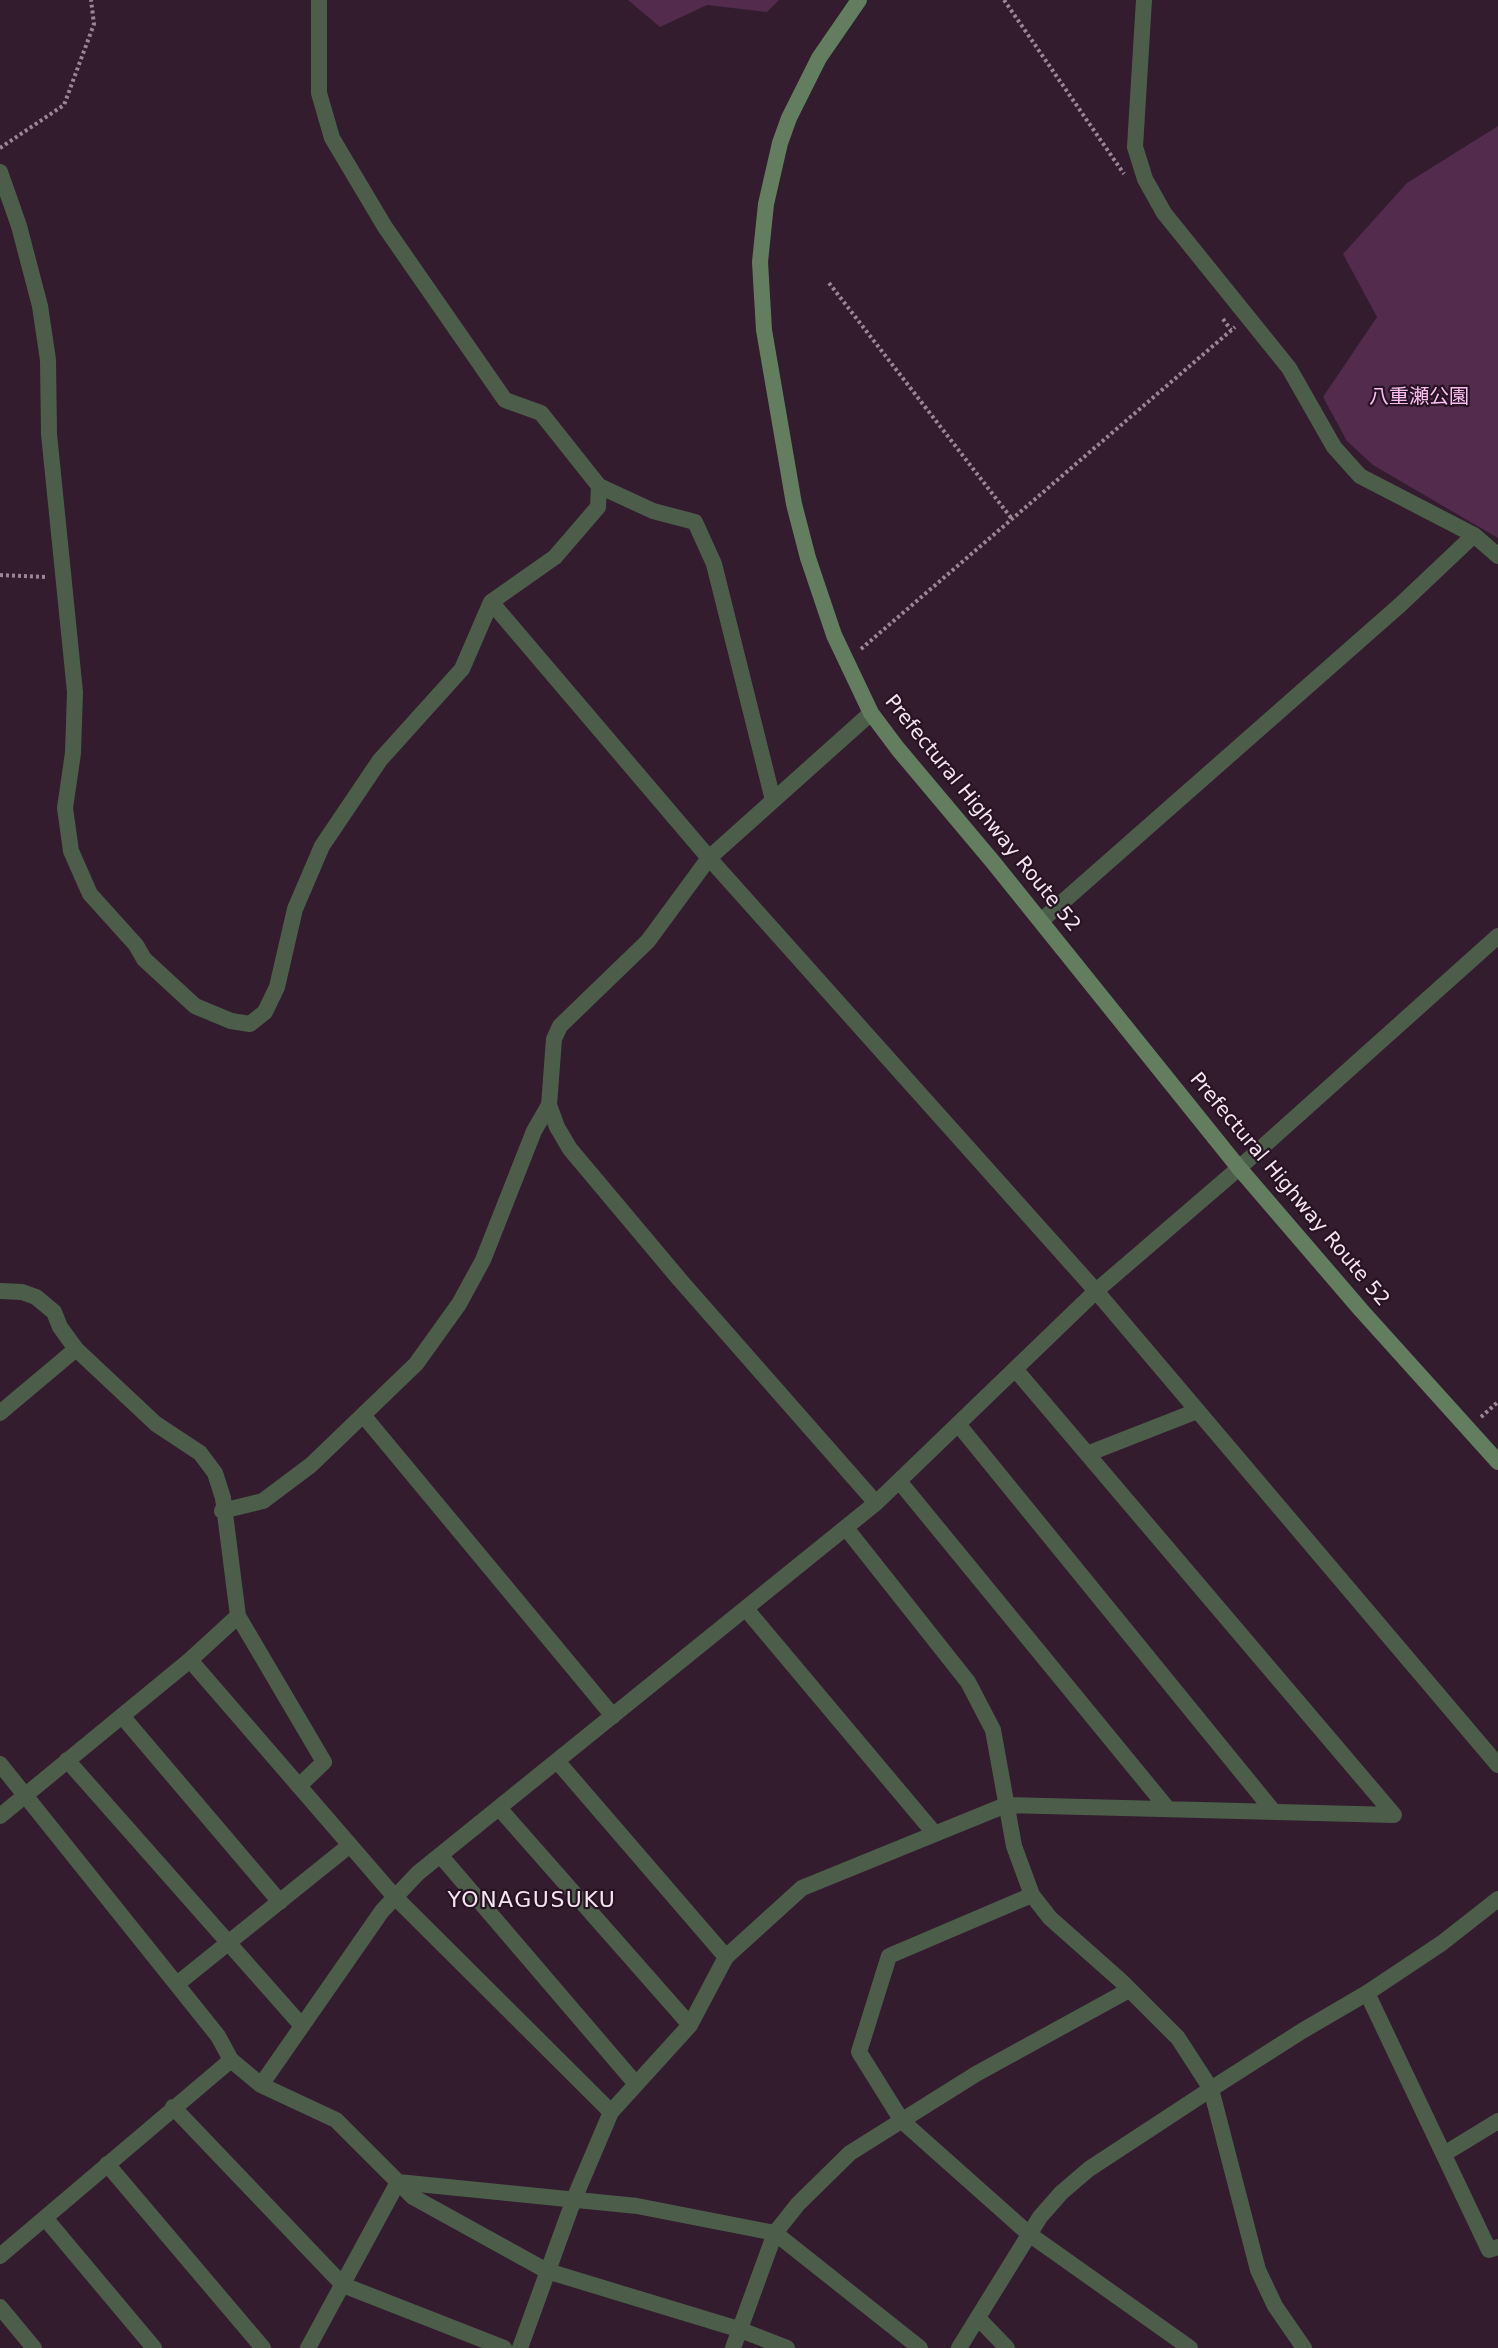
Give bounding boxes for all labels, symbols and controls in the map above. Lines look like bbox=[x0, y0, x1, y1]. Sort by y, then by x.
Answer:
park label: 八重瀬公園 bbox=[1369, 386, 1469, 410]
street label: Prefectural Highway Route 52 bbox=[879, 691, 1085, 937]
street label: Prefectural Highway Route 52 bbox=[1184, 1068, 1394, 1312]
district label: YONAGUSUKU bbox=[448, 1888, 616, 1914]

